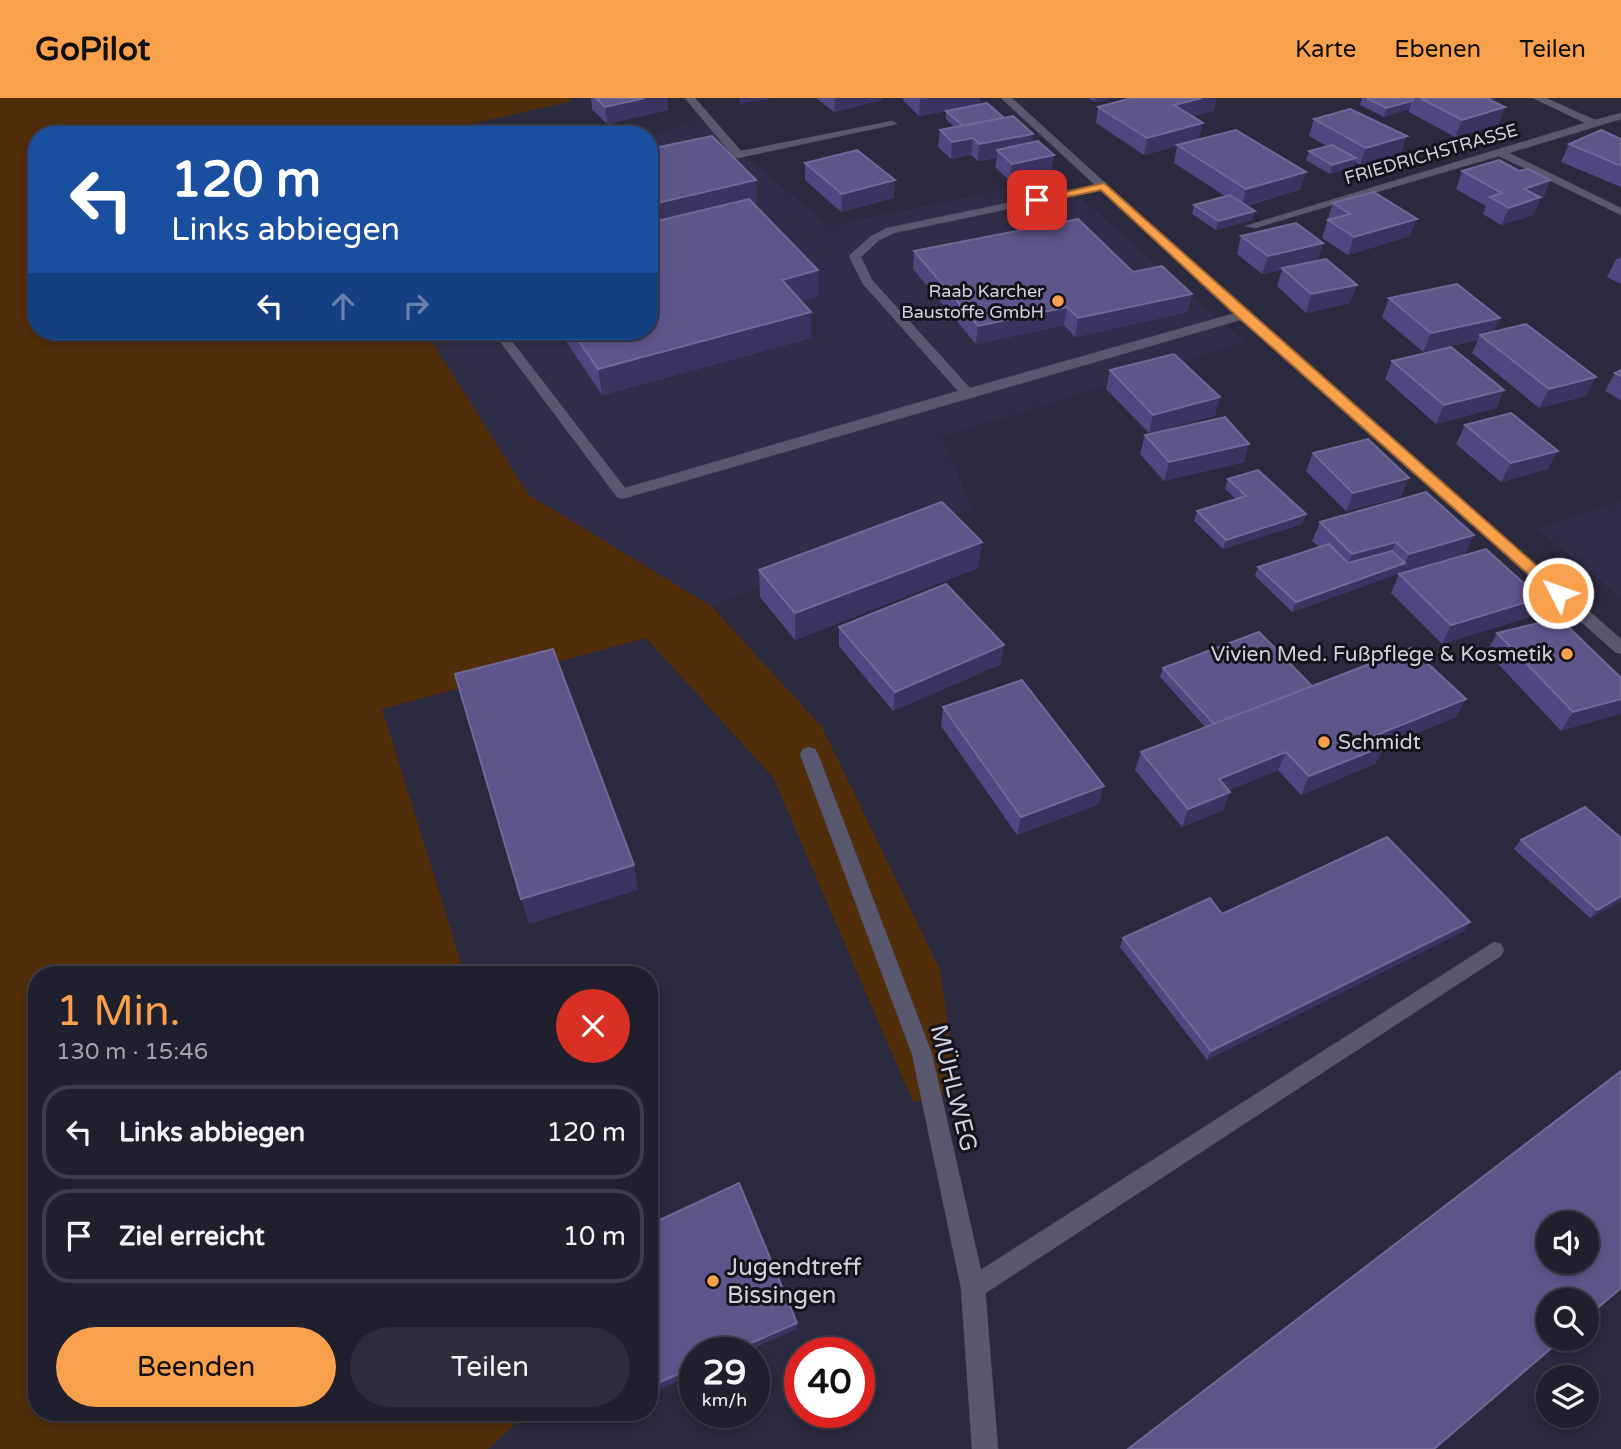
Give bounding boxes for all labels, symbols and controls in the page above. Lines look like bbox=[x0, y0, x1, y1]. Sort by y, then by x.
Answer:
text: GoPilot bbox=[35, 30, 150, 69]
text: Karte bbox=[1295, 35, 1356, 64]
text: Ebenen bbox=[1394, 35, 1481, 64]
text: Teilen bbox=[1519, 35, 1586, 64]
street label: FRIEDRICHSTRASSE bbox=[1342, 119, 1520, 189]
text: 120 m bbox=[171, 151, 321, 210]
icon: left bbox=[56, 154, 147, 245]
pin bbox=[1007, 170, 1067, 230]
icon: arrive bbox=[1018, 181, 1056, 219]
text: Links abbiegen bbox=[171, 211, 400, 249]
place label: Raab Karcher Baustoffe GmbH bbox=[901, 280, 1044, 323]
icon: left bbox=[251, 287, 289, 325]
icon: ahead bbox=[324, 287, 362, 325]
icon: right bbox=[397, 287, 435, 325]
marker: Raab Karcher Baustoffe GmbH bbox=[1050, 293, 1066, 309]
position arrow bbox=[1521, 556, 1595, 630]
place label: Vivien Med. Fußpflege & Kosmetik bbox=[1211, 642, 1553, 667]
marker: Vivien Med. Fußpflege & Kosmetik bbox=[1559, 646, 1575, 662]
place label: Schmidt bbox=[1338, 730, 1421, 755]
marker: Schmidt bbox=[1316, 734, 1332, 750]
text: 1 Min. bbox=[56, 986, 180, 1037]
button: close bbox=[556, 989, 630, 1063]
street label: MÜHLWEG bbox=[924, 1022, 983, 1155]
text: 130 m · 15:46 bbox=[56, 1038, 208, 1066]
icon: left bbox=[60, 1113, 98, 1151]
text: Links abbiegen bbox=[119, 1117, 305, 1148]
text: 120 m bbox=[546, 1117, 626, 1148]
map controls bbox=[1536, 1211, 1599, 1428]
button: sound bbox=[1536, 1211, 1599, 1274]
icon: arrive bbox=[60, 1217, 98, 1255]
text: Ziel erreicht bbox=[119, 1221, 265, 1252]
text: 10 m bbox=[563, 1221, 626, 1252]
place label: Jugendtreff Bissingen bbox=[727, 1253, 862, 1310]
marker: Jugendtreff Bissingen bbox=[705, 1273, 721, 1289]
button: search bbox=[1536, 1288, 1599, 1351]
button: Beenden bbox=[56, 1327, 336, 1407]
button: Teilen bbox=[350, 1327, 630, 1407]
speed limit sign: 40 bbox=[784, 1337, 875, 1428]
text: 29 bbox=[703, 1352, 746, 1394]
button: layers bbox=[1536, 1365, 1599, 1428]
text: km/h bbox=[702, 1389, 747, 1411]

